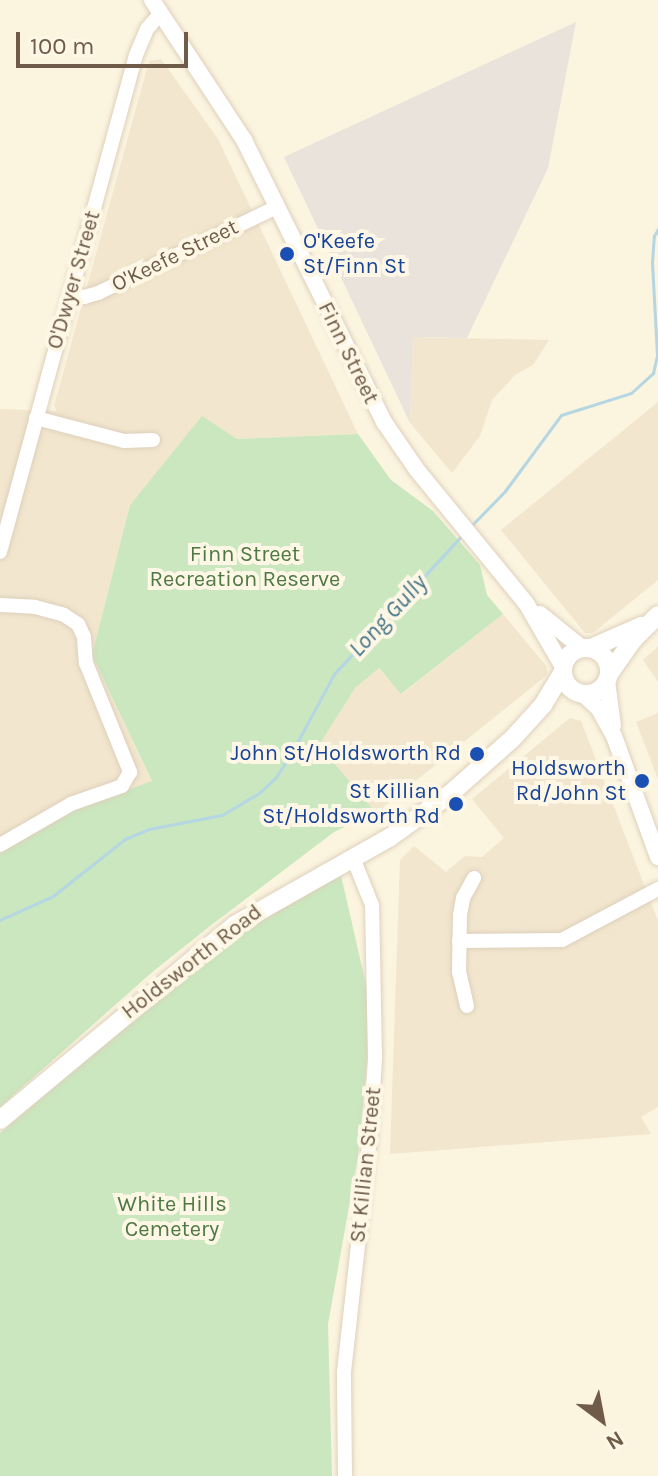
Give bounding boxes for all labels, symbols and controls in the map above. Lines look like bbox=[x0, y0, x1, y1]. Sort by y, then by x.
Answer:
scale bar bbox=[20, 16, 192, 66]
text: 100 m bbox=[30, 32, 95, 60]
street label: O'Dwyer Street bbox=[42, 208, 106, 352]
street label: O'Keefe Street bbox=[107, 214, 243, 298]
place label: O'Keefe St/Finn St bbox=[303, 228, 405, 280]
marker: O'Keefe St/Finn St bbox=[278, 245, 296, 263]
street label: Finn Street bbox=[312, 298, 384, 408]
park label: Finn Street Recreation Reserve bbox=[150, 541, 340, 592]
water label: Long Gully bbox=[343, 569, 433, 663]
place label: John St/Holdsworth Rd bbox=[231, 741, 461, 767]
marker: John St/Holdsworth Rd bbox=[468, 745, 486, 763]
place label: Holdsworth Rd/John St bbox=[511, 755, 626, 806]
marker: Holdsworth Rd/John St bbox=[633, 772, 651, 790]
place label: St Killian St/Holdsworth Rd bbox=[262, 778, 440, 830]
marker: St Killian St/Holdsworth Rd bbox=[447, 795, 465, 813]
street label: Holdsworth Road bbox=[117, 899, 267, 1025]
street label: St Killian Street bbox=[345, 1086, 387, 1244]
park label: White Hills Cemetery bbox=[117, 1191, 227, 1242]
north arrow bbox=[562, 1380, 642, 1460]
text: N bbox=[601, 1425, 628, 1456]

